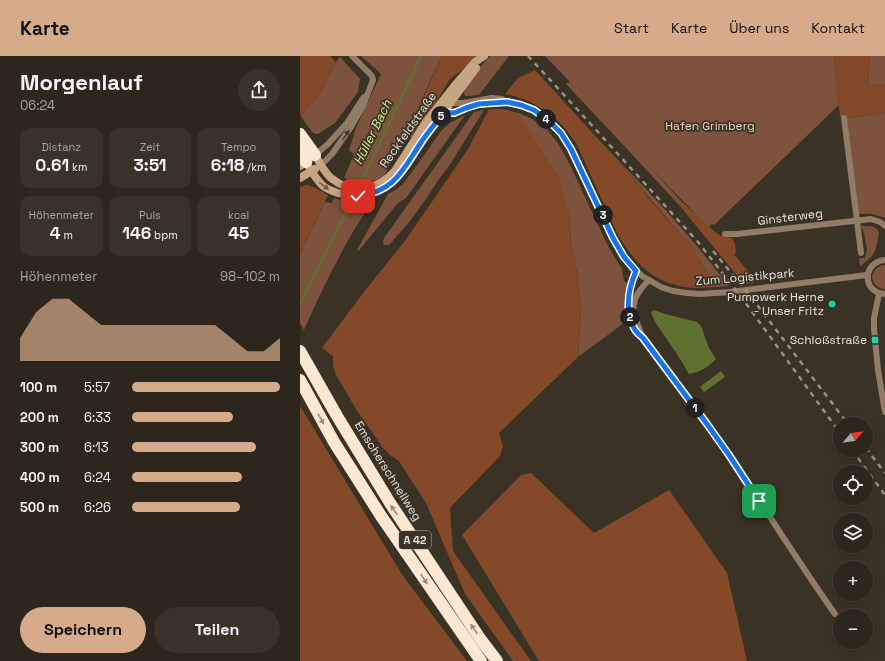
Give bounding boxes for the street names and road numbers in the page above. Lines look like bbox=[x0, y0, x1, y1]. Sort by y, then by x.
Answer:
street label: Reckfeldstraße bbox=[376, 89, 440, 171]
street label: Ginsterweg bbox=[756, 205, 824, 229]
street label: Zum Logistikpark bbox=[695, 265, 795, 289]
street label: Emscherschnellweg bbox=[351, 418, 425, 524]
road number: A 42 bbox=[399, 531, 431, 549]

